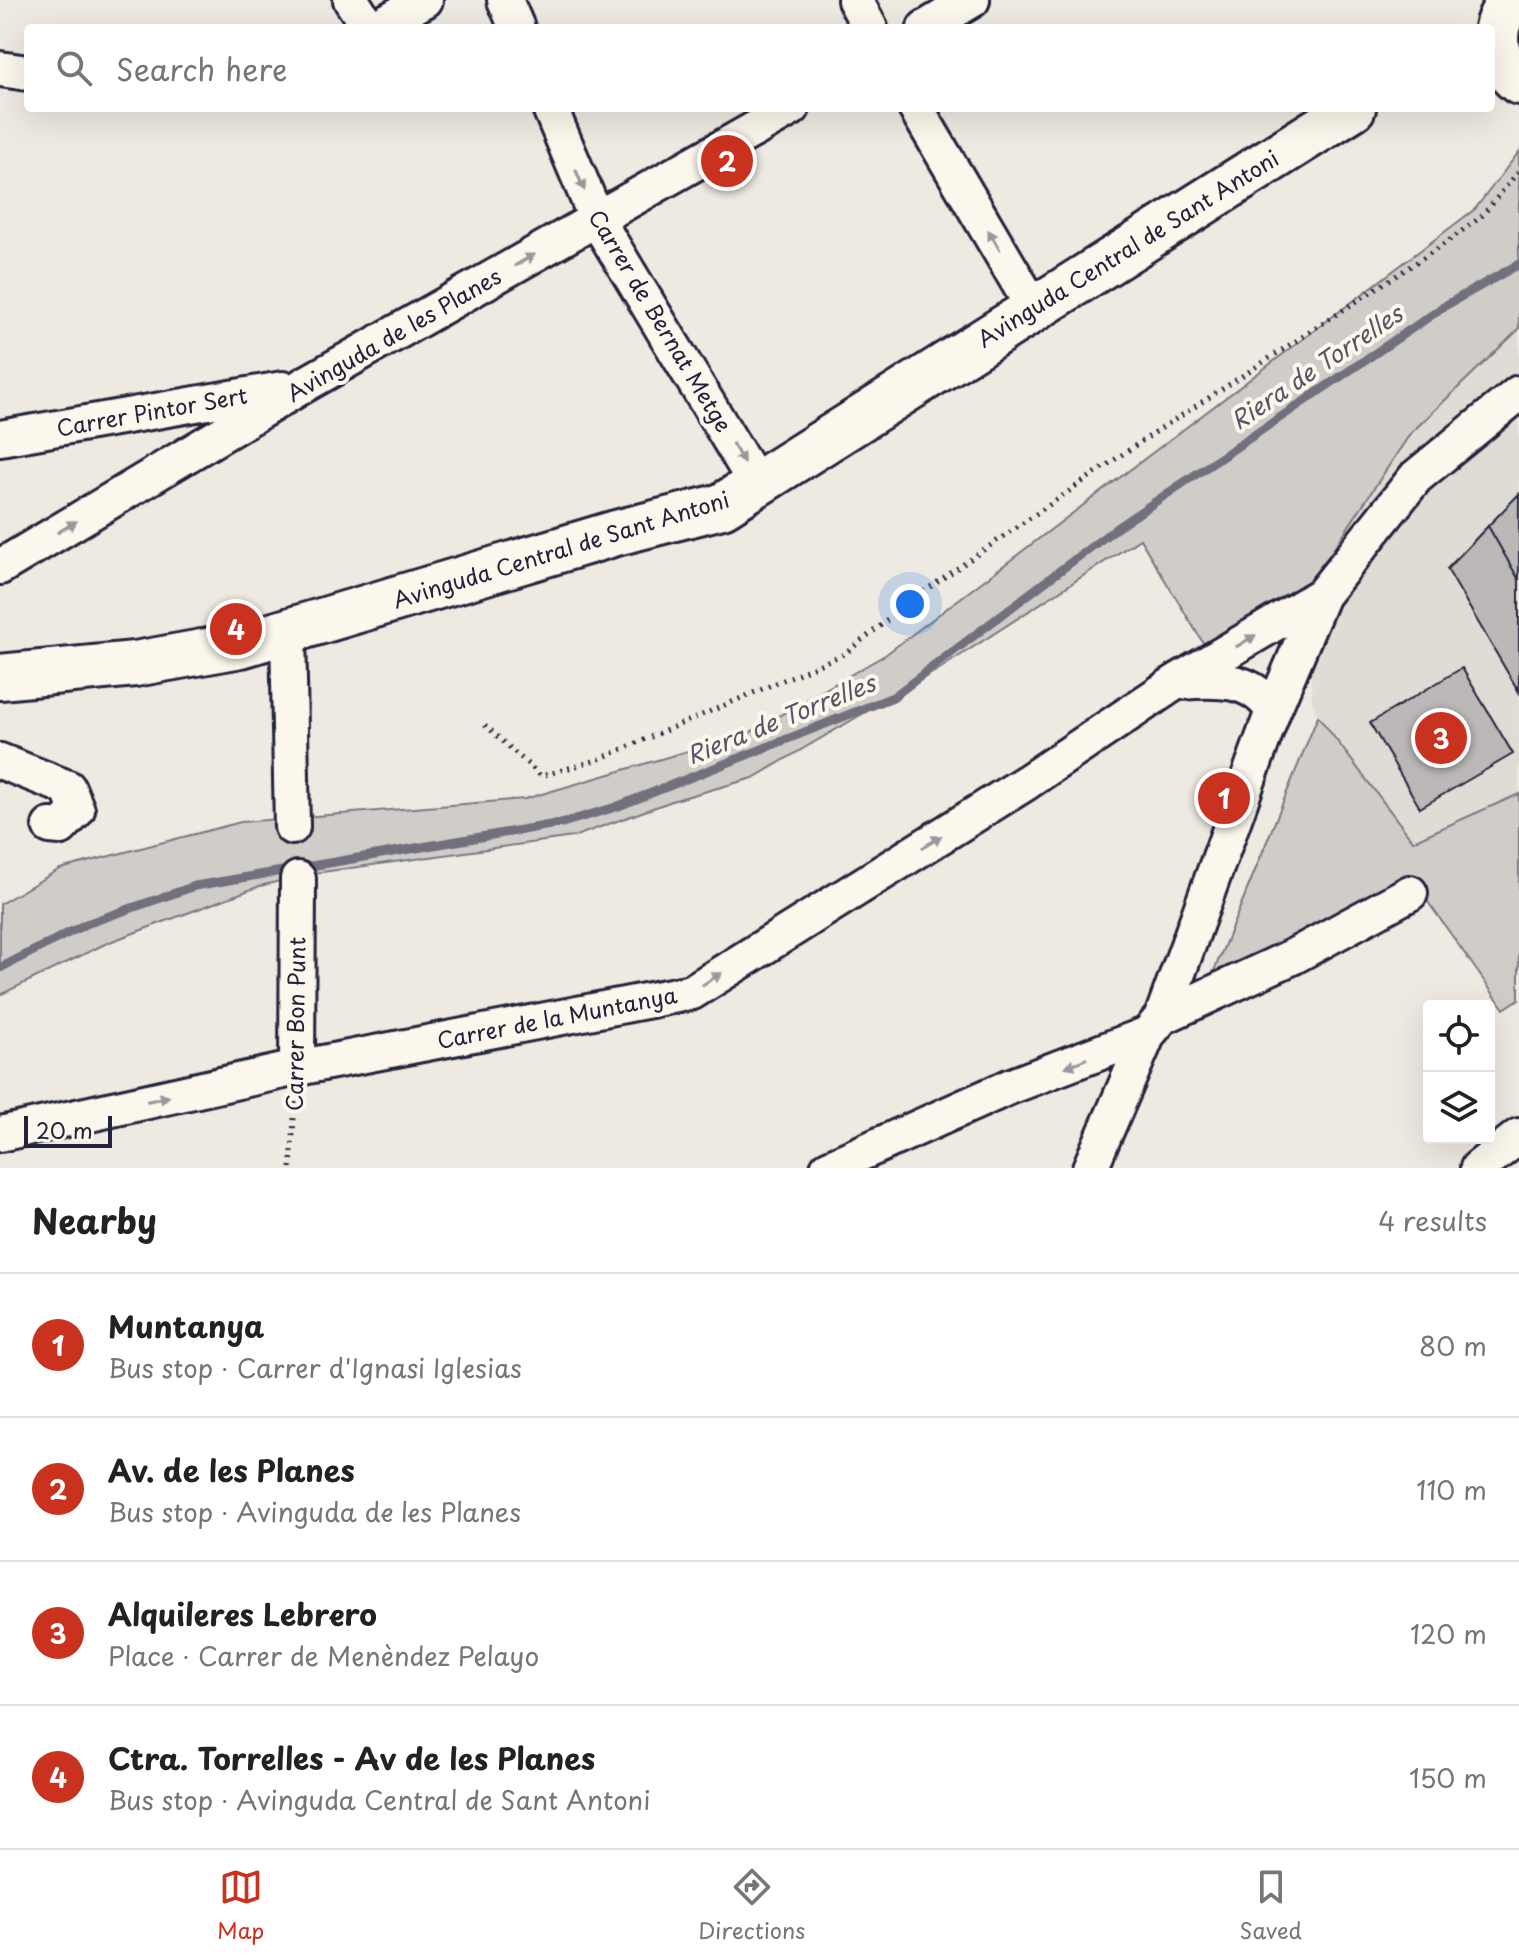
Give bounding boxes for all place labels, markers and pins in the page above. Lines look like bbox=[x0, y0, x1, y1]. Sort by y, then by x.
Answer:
pin: 2 bbox=[701, 131, 753, 191]
pin: 4 bbox=[210, 599, 262, 659]
pin: 3 bbox=[1415, 708, 1467, 768]
pin: 1 bbox=[1198, 768, 1250, 828]

